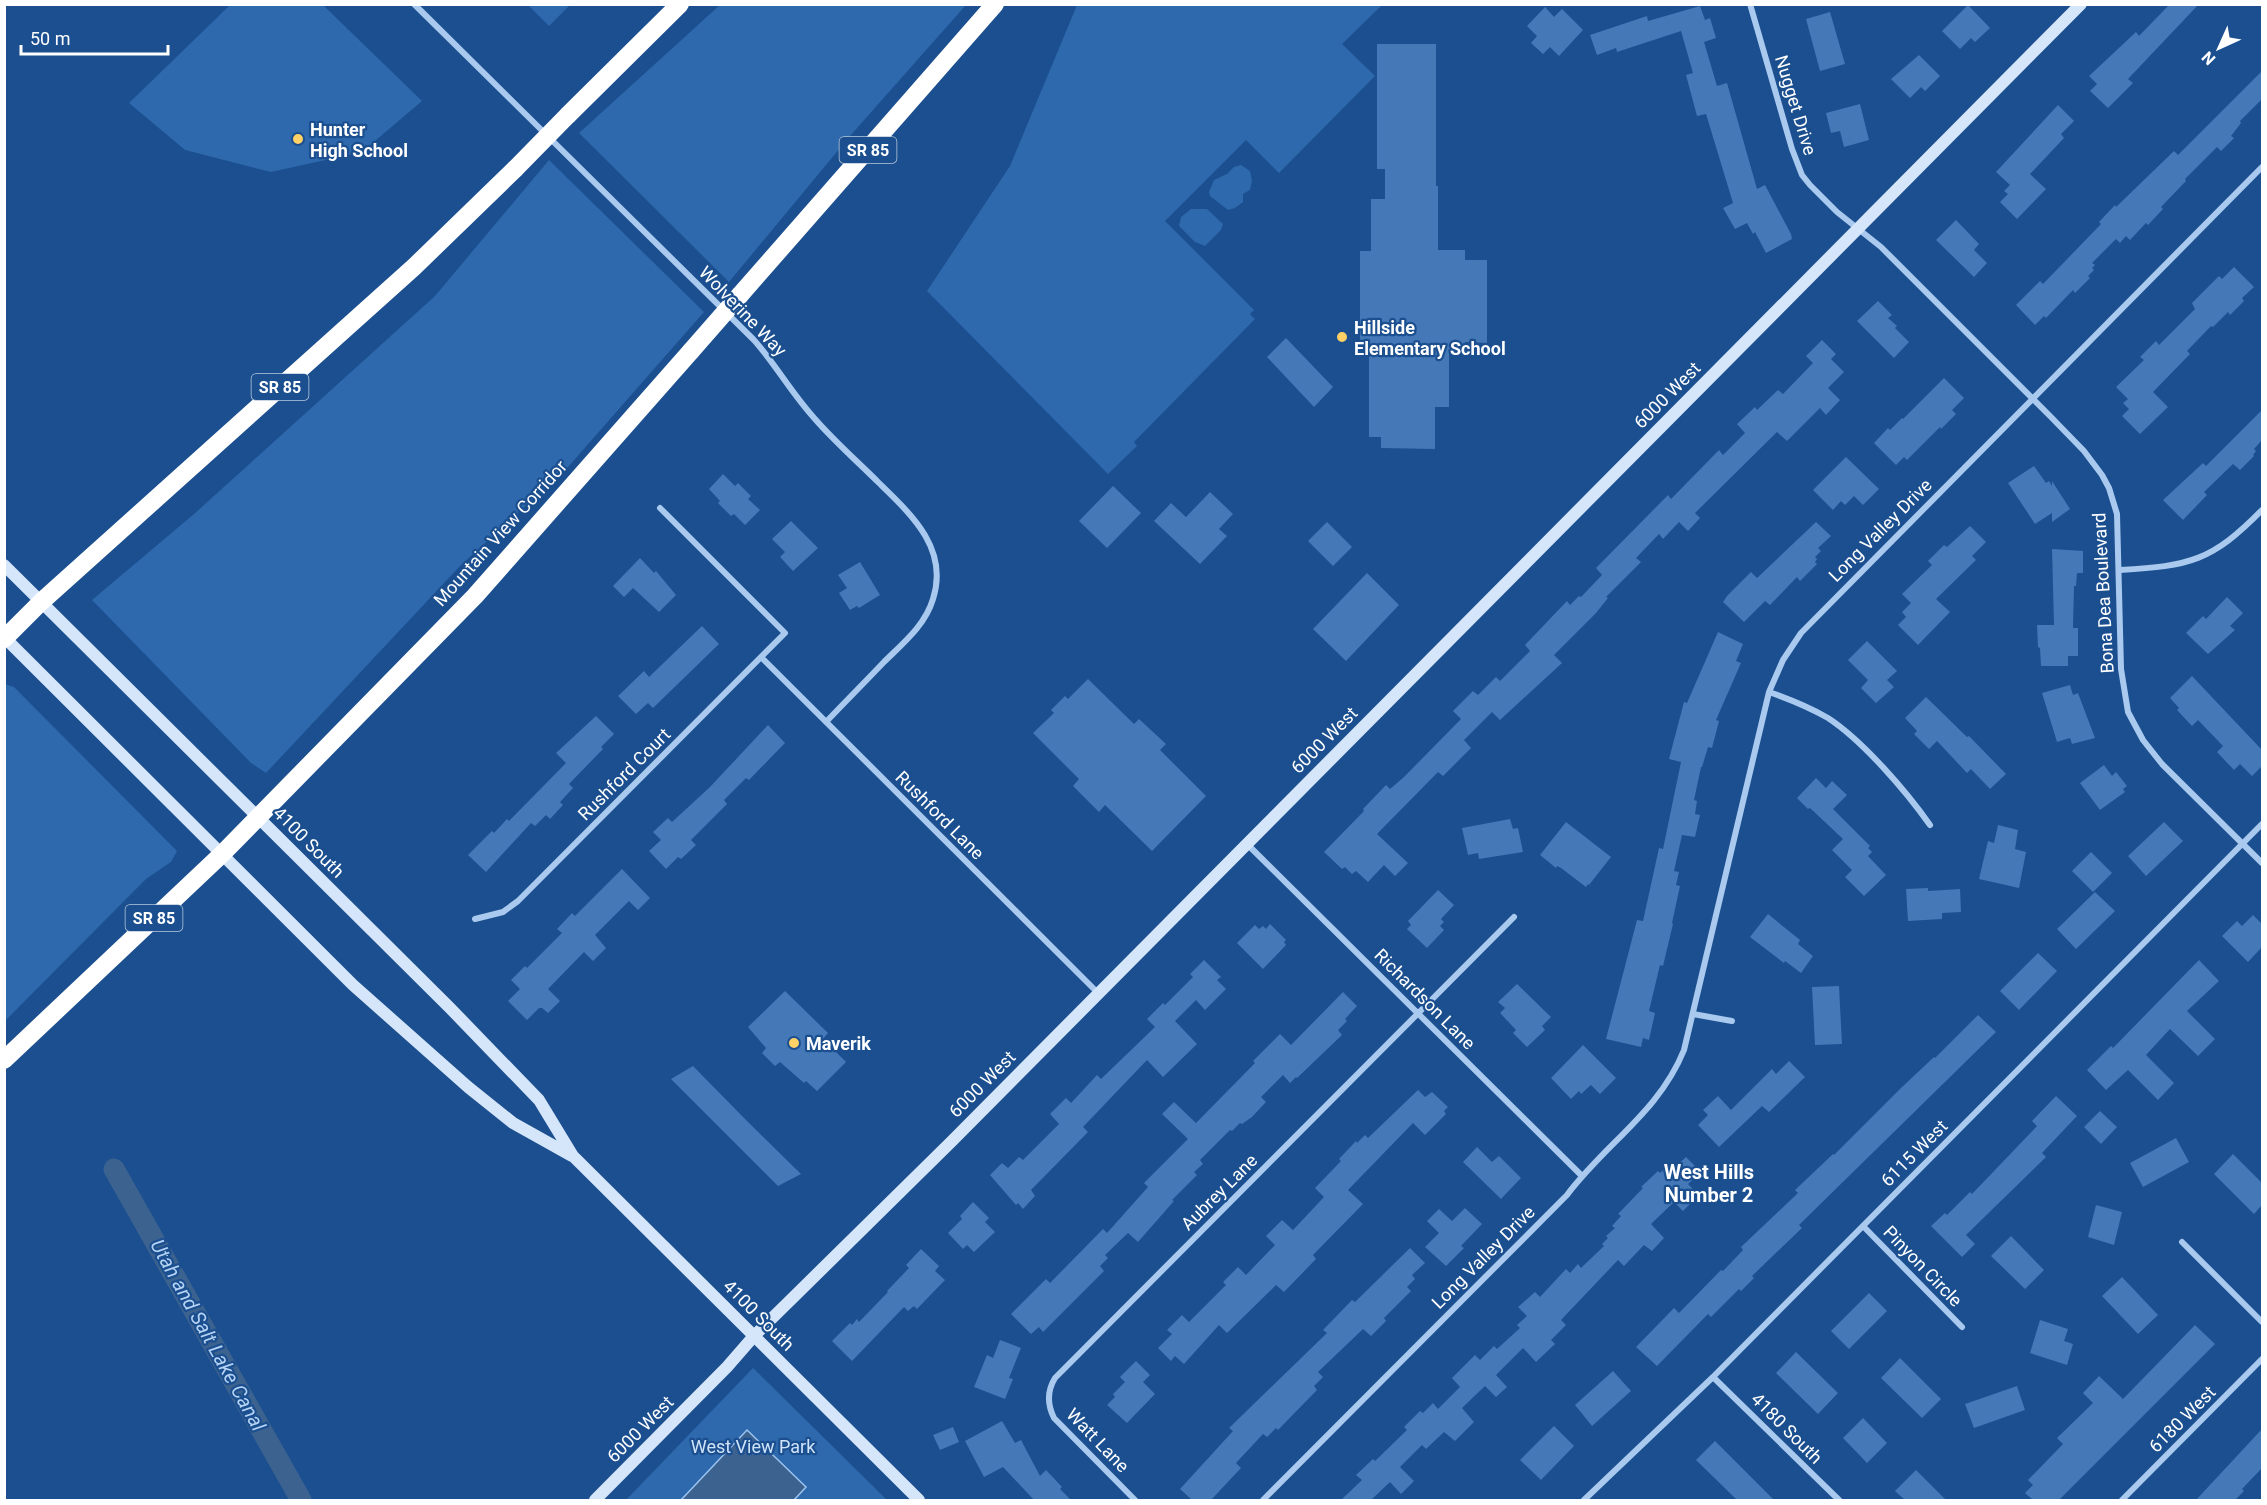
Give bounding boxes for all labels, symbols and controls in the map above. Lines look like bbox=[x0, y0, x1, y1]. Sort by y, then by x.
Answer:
scale bar bbox=[21, 18, 168, 56]
north arrow bbox=[2189, 18, 2249, 78]
text: 50 m bbox=[30, 28, 70, 49]
text: N bbox=[2198, 48, 2219, 69]
street label: Nugget Drive bbox=[1771, 53, 1821, 157]
place label: Hunter High School bbox=[310, 119, 408, 161]
marker: Hunter High School bbox=[291, 132, 305, 146]
road number: SR 85 bbox=[840, 137, 896, 163]
street label: Wolverine Way bbox=[695, 262, 791, 361]
place label: Hillside Elementary School bbox=[1354, 317, 1506, 359]
marker: Hillside Elementary School bbox=[1335, 330, 1349, 344]
street label: 6000 West bbox=[1629, 357, 1705, 433]
road number: SR 85 bbox=[252, 374, 308, 400]
street label: Mountain View Corridor bbox=[429, 456, 571, 610]
street label: Long Valley Drive bbox=[1824, 474, 1936, 586]
street label: Bona Dea Boulevard bbox=[2088, 512, 2118, 674]
street label: 6000 West bbox=[1286, 702, 1362, 778]
street label: Rushford Court bbox=[574, 723, 675, 824]
street label: Rushford Lane bbox=[891, 766, 989, 864]
street label: 4100 South bbox=[269, 802, 349, 882]
road number: SR 85 bbox=[126, 905, 182, 931]
street label: Richardson Lane bbox=[1370, 944, 1480, 1054]
place label: Maverik bbox=[806, 1033, 871, 1054]
marker: Maverik bbox=[787, 1036, 801, 1050]
street label: 6000 West bbox=[944, 1046, 1020, 1122]
street label: 6115 West bbox=[1876, 1115, 1952, 1191]
street label: Aubrey Lane bbox=[1177, 1150, 1261, 1234]
district label: West Hills Number 2 bbox=[1664, 1160, 1754, 1207]
street label: Long Valley Drive bbox=[1427, 1201, 1539, 1313]
street label: Pinyon Circle bbox=[1879, 1221, 1967, 1311]
water label: Utah and Salt Lake Canal bbox=[145, 1235, 271, 1435]
street label: 4100 South bbox=[719, 1275, 799, 1355]
street label: 6180 West bbox=[2144, 1381, 2220, 1457]
street label: 4180 South bbox=[1747, 1388, 1827, 1468]
street label: 6000 West bbox=[602, 1391, 678, 1467]
street label: Watt Lane bbox=[1062, 1404, 1134, 1476]
park label: West View Park bbox=[691, 1436, 816, 1457]

